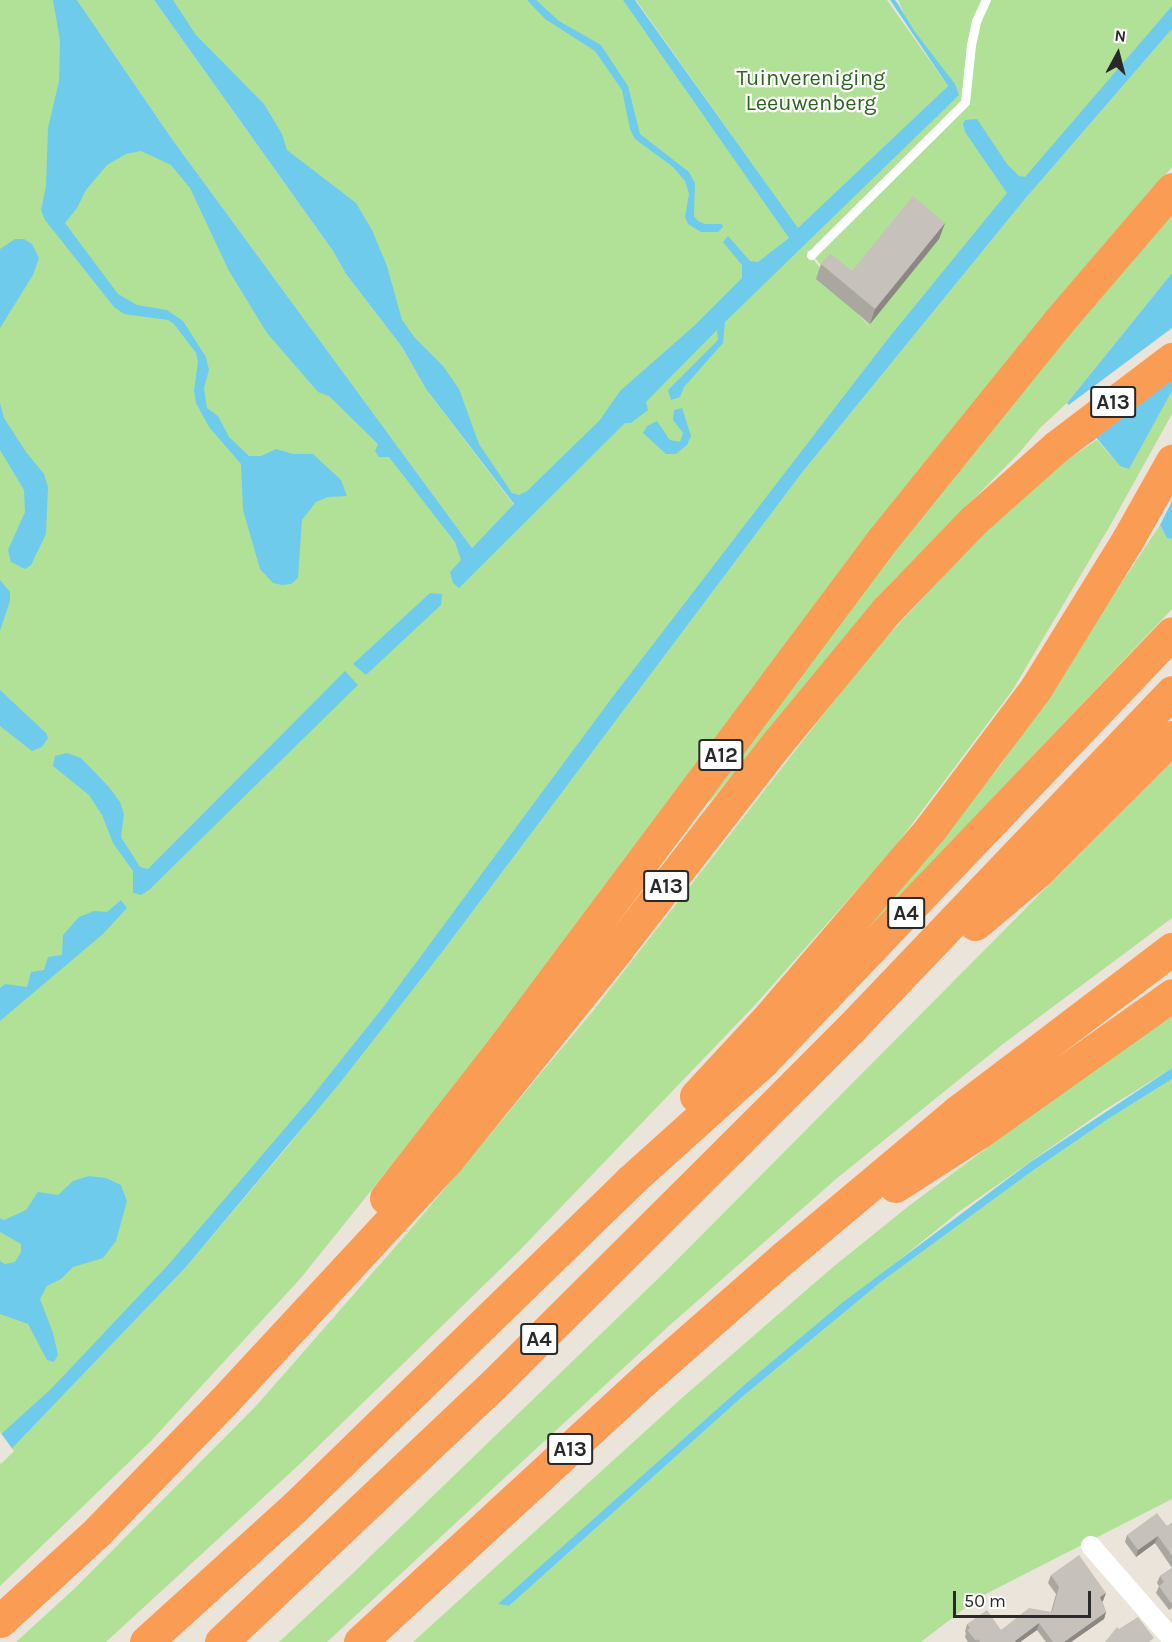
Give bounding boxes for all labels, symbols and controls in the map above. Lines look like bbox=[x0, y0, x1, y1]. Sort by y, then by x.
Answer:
north arrow bbox=[1088, 24, 1148, 84]
text: N bbox=[1113, 26, 1127, 46]
park label: Tuinvereniging Leeuwenberg bbox=[737, 65, 885, 116]
road number: A13 bbox=[1089, 384, 1137, 420]
road number: A12 bbox=[697, 737, 745, 773]
road number: A13 bbox=[642, 868, 690, 904]
road number: A4 bbox=[886, 895, 926, 931]
road number: A4 bbox=[520, 1321, 558, 1357]
road number: A13 bbox=[546, 1431, 594, 1467]
scale bar bbox=[956, 1579, 1094, 1617]
text: 50 m bbox=[964, 1590, 1006, 1612]

